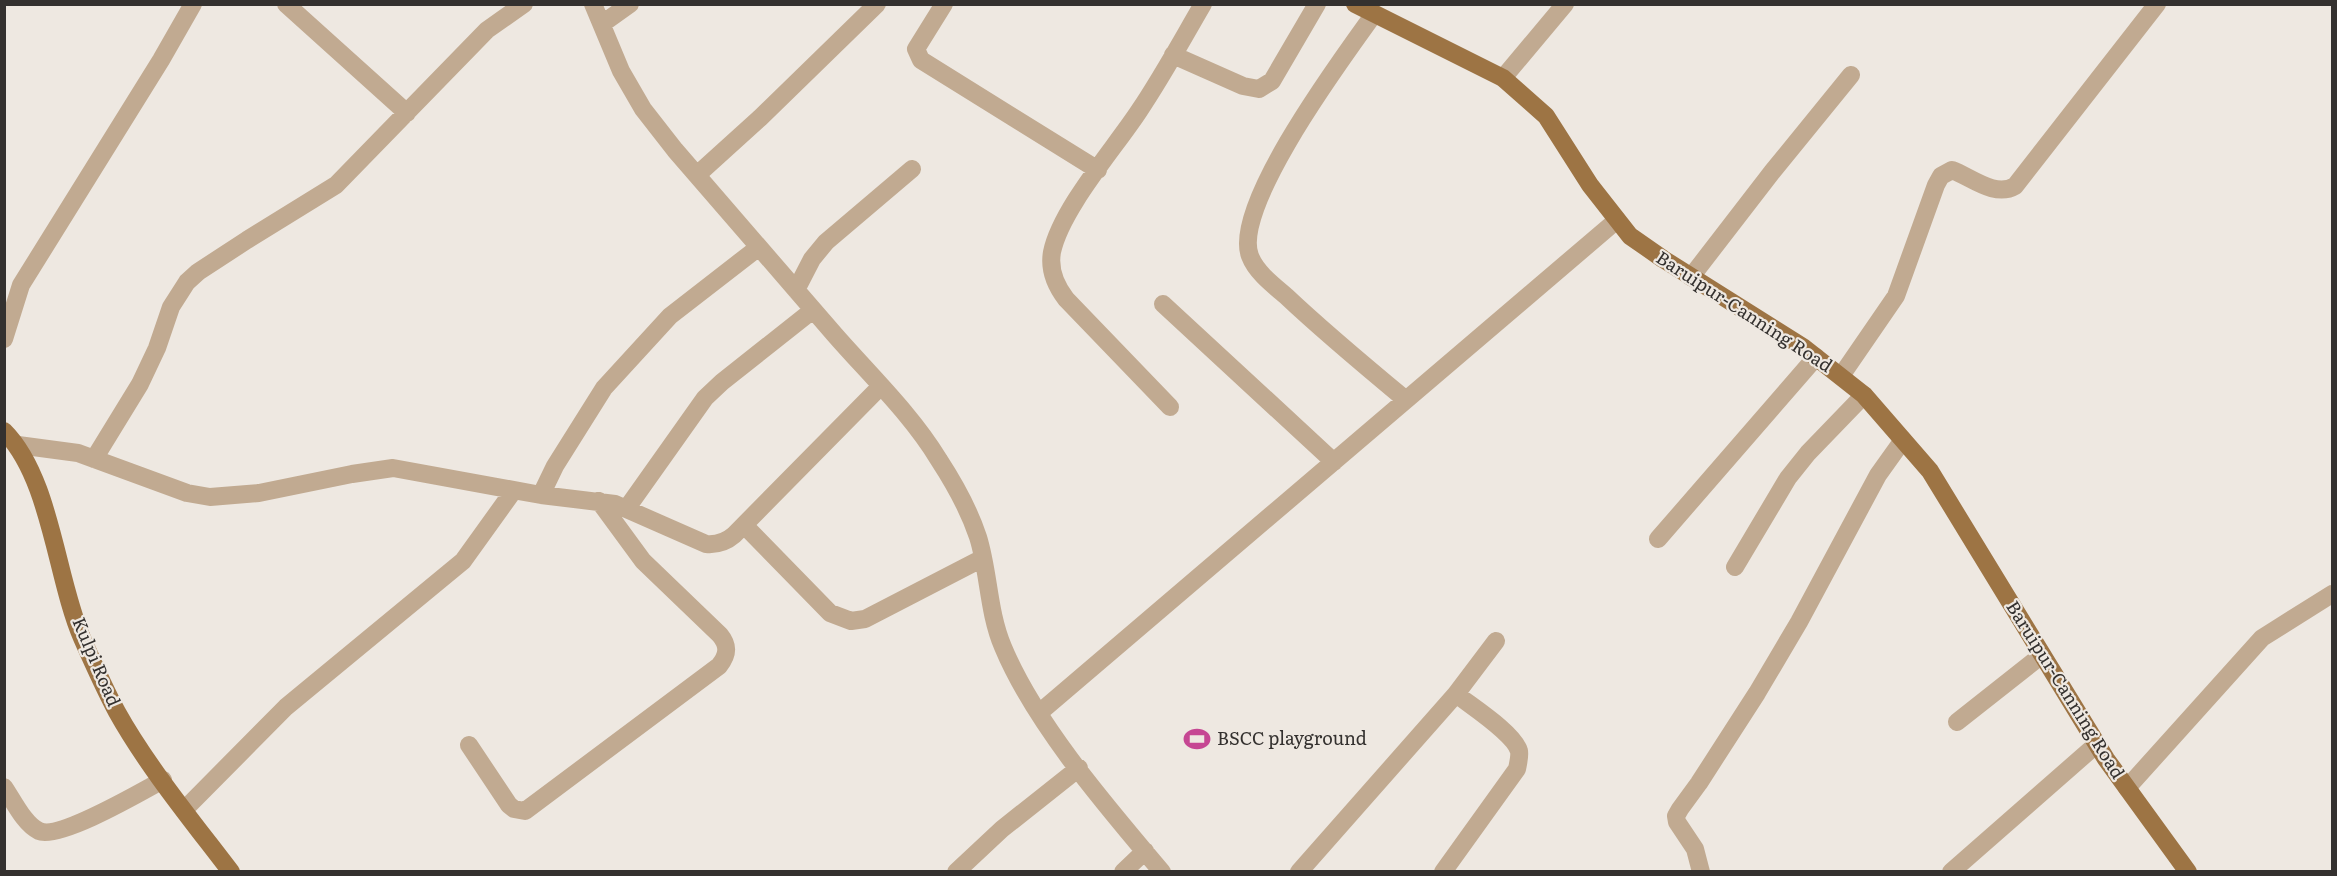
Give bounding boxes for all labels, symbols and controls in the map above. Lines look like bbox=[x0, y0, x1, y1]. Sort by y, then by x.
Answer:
street label: Baruipur-Canning Road bbox=[1651, 243, 1838, 378]
street label: Baruipur-Canning Road bbox=[2000, 595, 2132, 783]
street label: Kulpi Road bbox=[66, 613, 128, 710]
sports icon: BSCC playground bbox=[1182, 724, 1212, 754]
place label: BSCC playground bbox=[1217, 724, 1367, 751]

